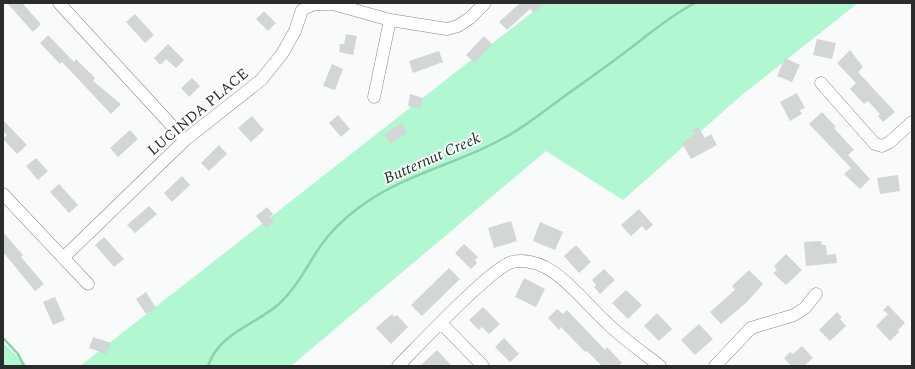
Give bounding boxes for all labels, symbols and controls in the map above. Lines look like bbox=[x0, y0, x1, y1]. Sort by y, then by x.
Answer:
street label: LUCINDA PLACE bbox=[142, 63, 254, 161]
water label: Butternut Creek bbox=[380, 126, 485, 190]

